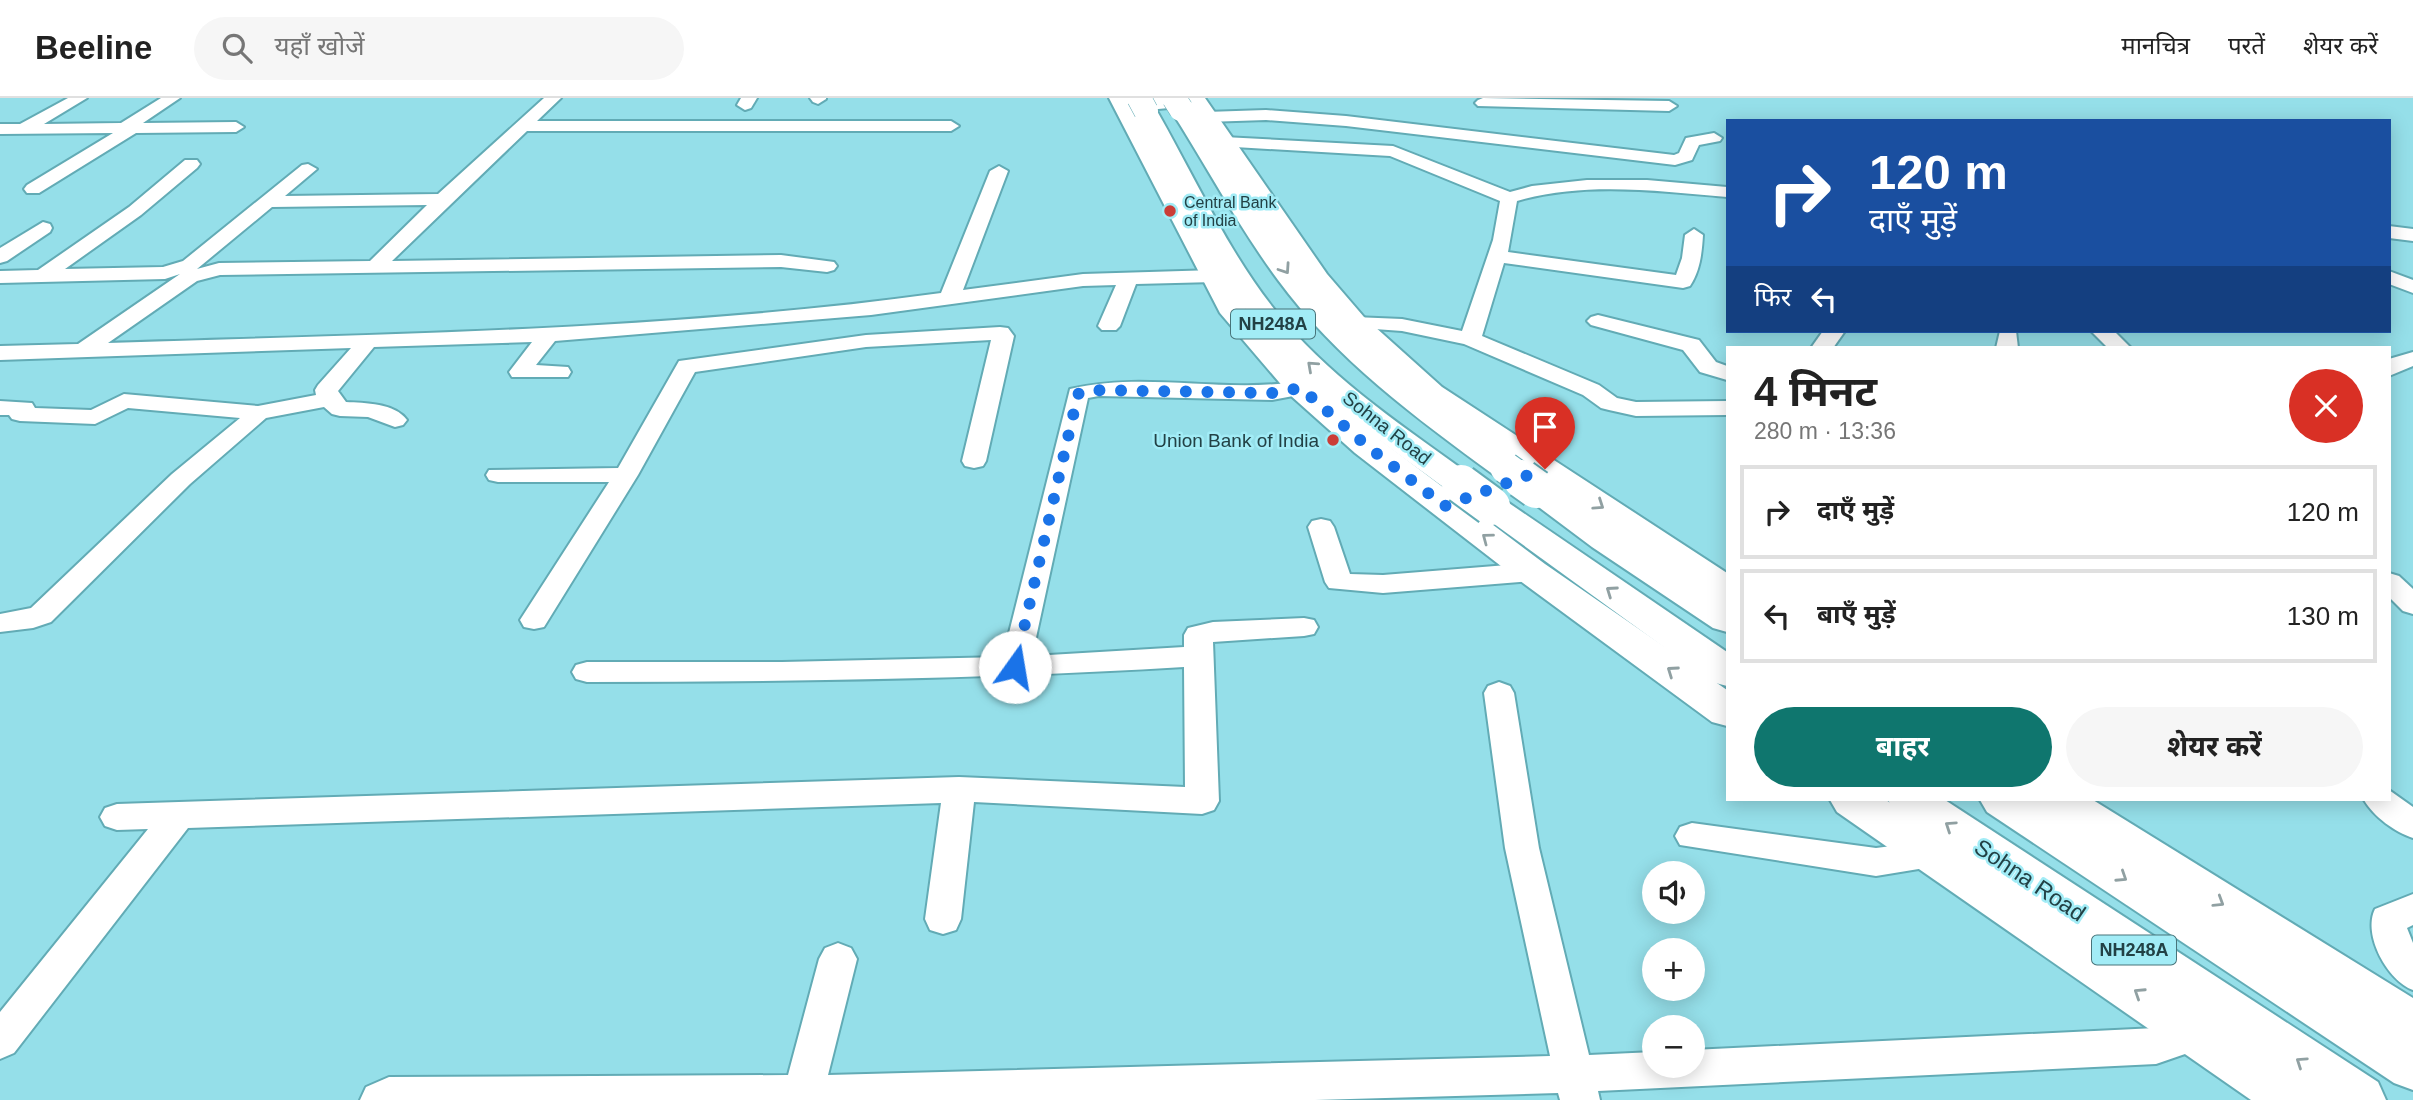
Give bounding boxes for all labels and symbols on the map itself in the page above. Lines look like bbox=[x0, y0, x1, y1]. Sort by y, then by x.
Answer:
place label: Central Bank of India bbox=[1184, 194, 1277, 229]
marker: Central Bank of India bbox=[1162, 203, 1178, 219]
one-way arrow bbox=[1277, 261, 1289, 274]
road number: NH248A bbox=[1231, 309, 1315, 338]
one-way arrow bbox=[1307, 362, 1320, 374]
street label: Sohna Road bbox=[1339, 387, 1435, 469]
pin bbox=[1515, 397, 1575, 469]
place label: Union Bank of India bbox=[1153, 430, 1319, 451]
marker: Union Bank of India bbox=[1325, 432, 1341, 448]
one-way arrow bbox=[1592, 497, 1605, 510]
one-way arrow bbox=[1482, 534, 1495, 547]
one-way arrow bbox=[1606, 587, 1619, 599]
position arrow bbox=[978, 630, 1052, 704]
one-way arrow bbox=[1667, 667, 1680, 679]
one-way arrow bbox=[1944, 821, 1957, 834]
street label: Sohna Road bbox=[1970, 833, 2090, 927]
one-way arrow bbox=[2114, 868, 2127, 881]
one-way arrow bbox=[2211, 894, 2224, 907]
road number: NH248A bbox=[2092, 936, 2176, 964]
one-way arrow bbox=[2134, 988, 2147, 1001]
one-way arrow bbox=[2296, 1058, 2309, 1070]

